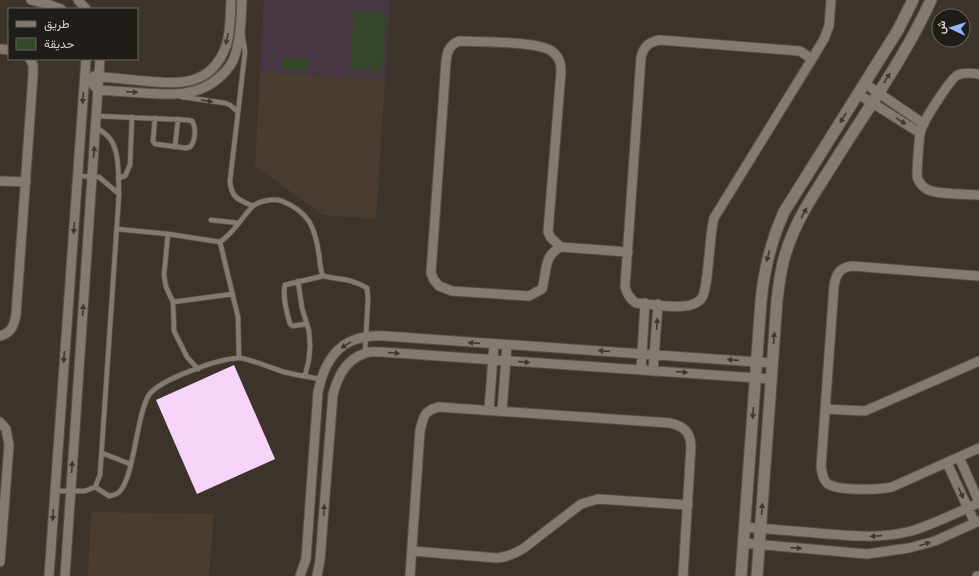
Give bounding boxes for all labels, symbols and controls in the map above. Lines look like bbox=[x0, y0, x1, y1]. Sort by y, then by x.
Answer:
legend bbox=[8, 8, 138, 60]
north arrow bbox=[931, 8, 971, 48]
text: طريق bbox=[44, 16, 70, 32]
text: ش bbox=[934, 20, 948, 34]
one-way arrow bbox=[224, 33, 230, 45]
text: حديقة bbox=[44, 36, 74, 51]
one-way arrow bbox=[883, 72, 890, 84]
one-way arrow bbox=[126, 89, 138, 96]
one-way arrow bbox=[80, 92, 87, 104]
one-way arrow bbox=[201, 98, 213, 104]
one-way arrow bbox=[839, 113, 847, 123]
one-way arrow bbox=[896, 117, 906, 125]
one-way arrow bbox=[91, 146, 98, 158]
one-way arrow bbox=[800, 207, 807, 218]
one-way arrow bbox=[70, 222, 77, 234]
one-way arrow bbox=[765, 250, 771, 262]
one-way arrow bbox=[80, 304, 87, 316]
one-way arrow bbox=[654, 317, 660, 330]
one-way arrow bbox=[771, 332, 778, 344]
one-way arrow bbox=[468, 339, 480, 346]
one-way arrow bbox=[340, 341, 352, 348]
one-way arrow bbox=[598, 348, 610, 355]
one-way arrow bbox=[388, 349, 400, 356]
one-way arrow bbox=[61, 351, 68, 363]
one-way arrow bbox=[727, 357, 739, 364]
one-way arrow bbox=[518, 358, 530, 365]
one-way arrow bbox=[676, 369, 688, 376]
one-way arrow bbox=[749, 407, 756, 419]
one-way arrow bbox=[69, 461, 76, 473]
one-way arrow bbox=[958, 487, 964, 499]
one-way arrow bbox=[759, 503, 766, 515]
one-way arrow bbox=[321, 504, 328, 516]
one-way arrow bbox=[49, 509, 56, 521]
one-way arrow bbox=[870, 532, 882, 539]
one-way arrow bbox=[919, 541, 931, 547]
one-way arrow bbox=[790, 545, 802, 551]

